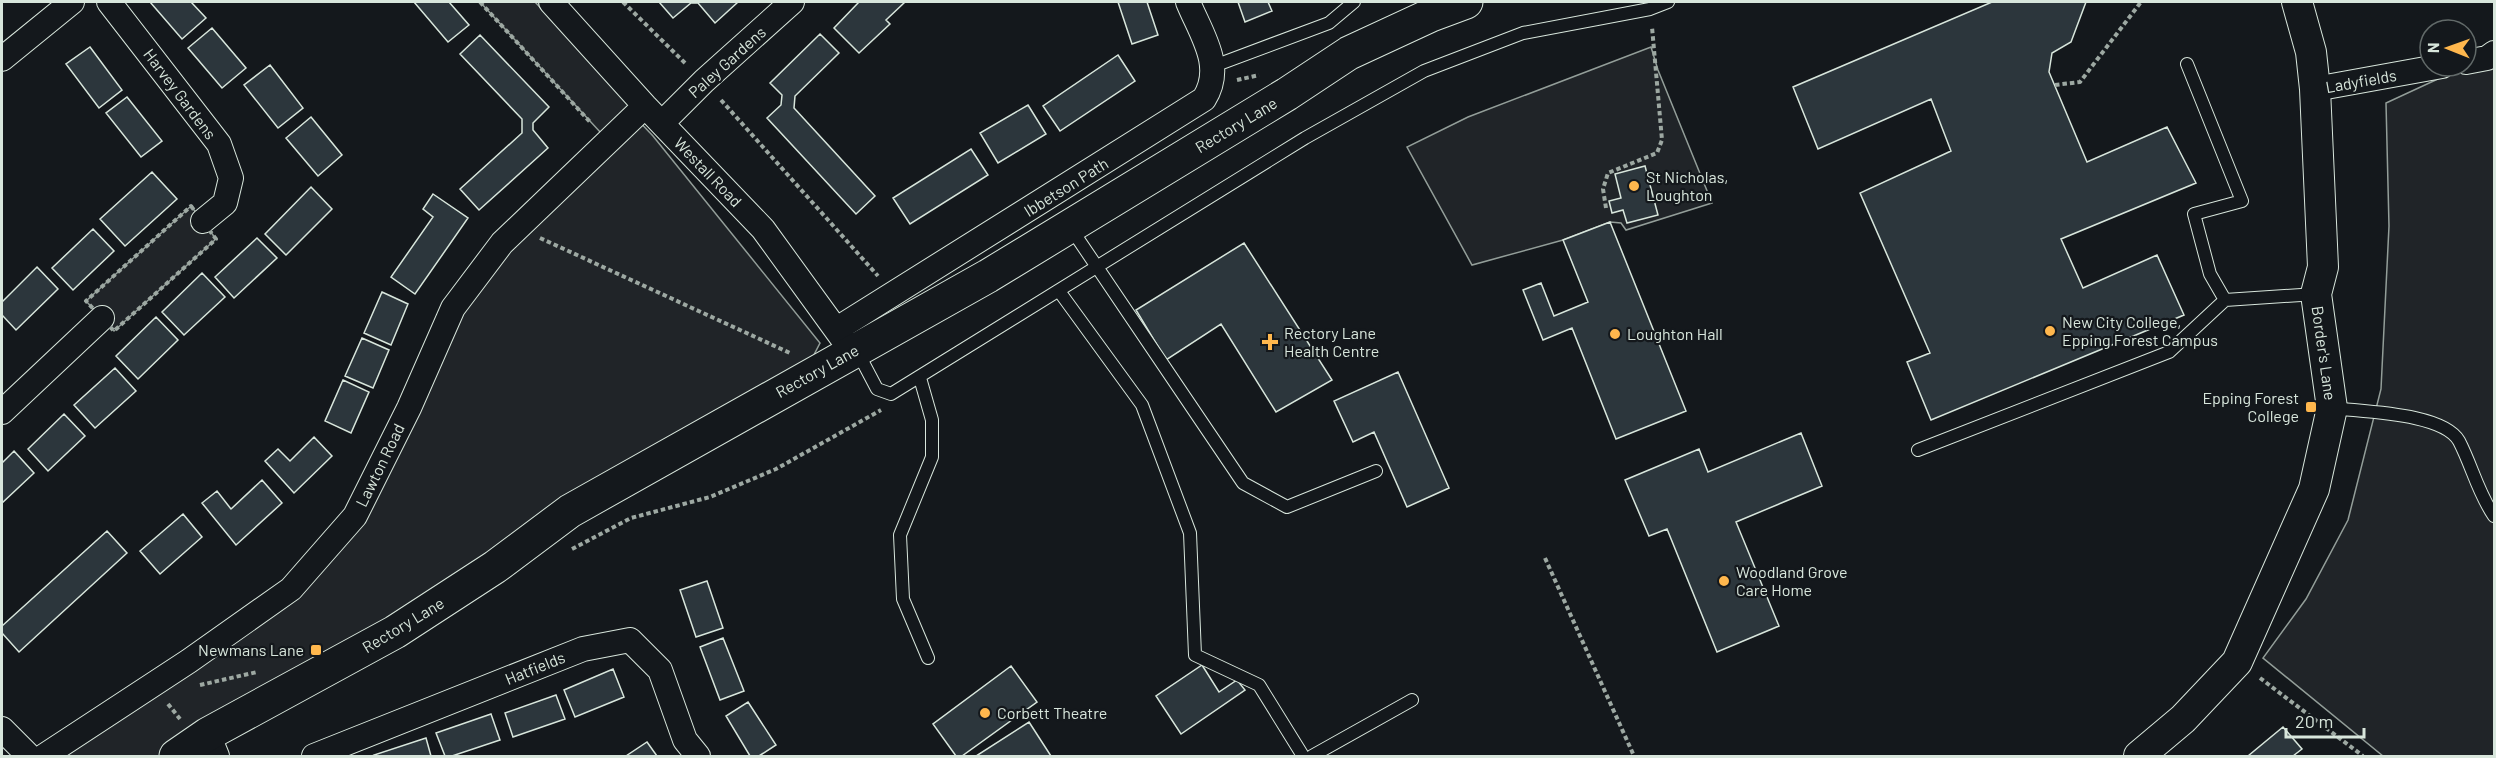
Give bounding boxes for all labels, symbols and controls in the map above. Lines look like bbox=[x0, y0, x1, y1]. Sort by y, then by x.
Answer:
north arrow bbox=[2418, 18, 2478, 78]
street label: Paley Gardens bbox=[684, 22, 769, 101]
text: N bbox=[2423, 42, 2442, 53]
street label: Harvey Gardens bbox=[140, 45, 221, 143]
street label: Ladyfields bbox=[2324, 65, 2398, 96]
street label: Rectory Lane bbox=[1191, 93, 1280, 156]
street label: Westall Road bbox=[671, 133, 746, 210]
street label: Ibbetson Path bbox=[1020, 153, 1111, 220]
place label: St Nicholas, Loughton bbox=[1646, 167, 1729, 204]
marker: St Nicholas, Loughton bbox=[1627, 179, 1641, 193]
street label: Border's Lane bbox=[2308, 305, 2341, 401]
place label: New City College, Epping Forest Campus bbox=[2062, 312, 2218, 349]
place label: Rectory Lane Health Centre bbox=[1284, 323, 1379, 360]
place label: Loughton Hall bbox=[1627, 324, 1723, 343]
marker: New City College, Epping Forest Campus bbox=[2043, 324, 2057, 338]
marker: Loughton Hall bbox=[1608, 327, 1622, 341]
marker: Rectory Lane Health Centre bbox=[1261, 333, 1279, 351]
street label: Rectory Lane bbox=[772, 340, 862, 401]
place label: Epping Forest College bbox=[2202, 388, 2299, 425]
marker: Epping Forest College bbox=[2304, 400, 2318, 414]
street label: Lawton Road bbox=[351, 420, 408, 509]
place label: Woodland Grove Care Home bbox=[1736, 562, 1848, 599]
marker: Woodland Grove Care Home bbox=[1717, 574, 1731, 588]
street label: Rectory Lane bbox=[358, 593, 447, 656]
place label: Newmans Lane bbox=[198, 640, 304, 659]
marker: Newmans Lane bbox=[309, 643, 323, 657]
street label: Hatfields bbox=[502, 647, 568, 688]
scale bar bbox=[2286, 701, 2364, 739]
place label: Corbett Theatre bbox=[997, 703, 1107, 722]
marker: Corbett Theatre bbox=[978, 706, 992, 720]
text: 20 m bbox=[2295, 710, 2333, 732]

